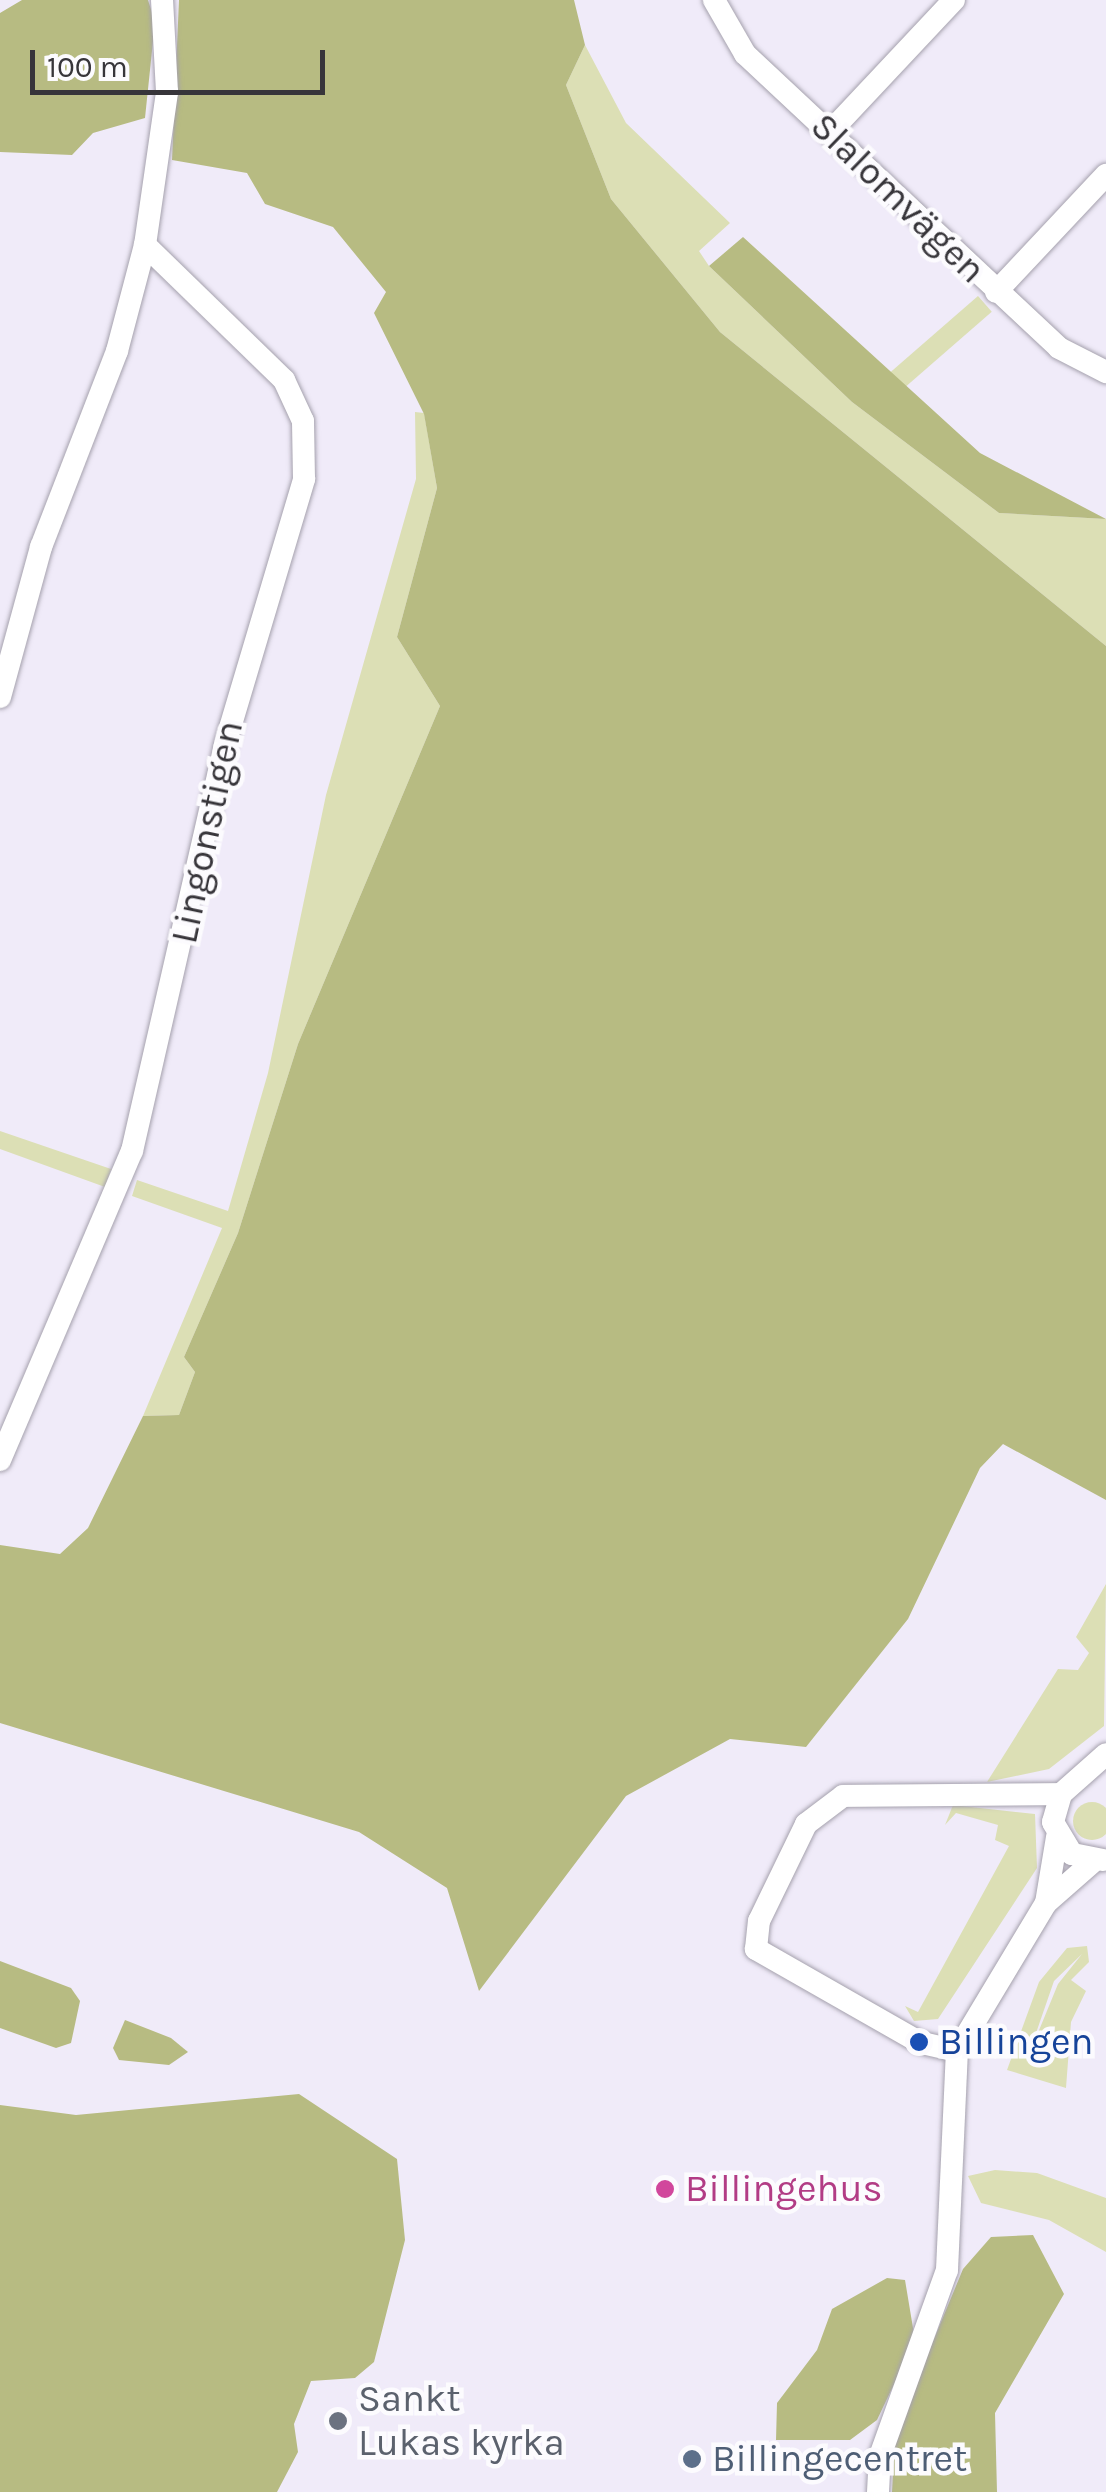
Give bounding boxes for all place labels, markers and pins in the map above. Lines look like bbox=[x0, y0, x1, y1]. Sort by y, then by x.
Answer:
place label: Billingen bbox=[939, 2019, 1093, 2065]
marker: Billingen bbox=[908, 2031, 930, 2053]
place label: Billingehus bbox=[685, 2166, 882, 2212]
marker: Billingehus bbox=[654, 2178, 676, 2200]
place label: Sankt Lukas kyrka bbox=[358, 2376, 565, 2466]
marker: Sankt Lukas kyrka bbox=[327, 2410, 349, 2432]
place label: Billingecentret bbox=[712, 2436, 967, 2482]
marker: Billingecentret bbox=[681, 2448, 703, 2470]

